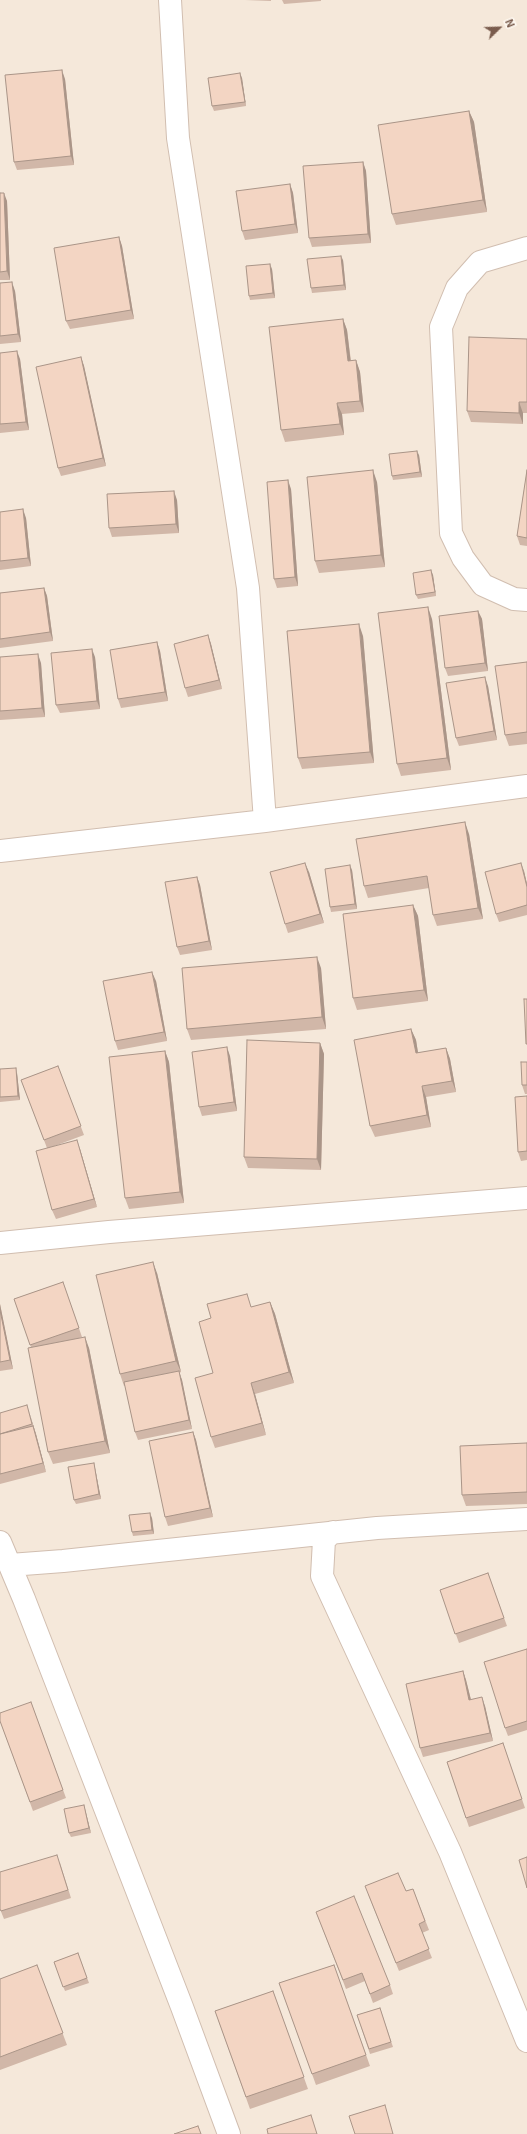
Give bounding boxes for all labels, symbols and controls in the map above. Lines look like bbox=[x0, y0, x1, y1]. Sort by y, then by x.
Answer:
north arrow bbox=[479, 8, 519, 48]
text: N bbox=[503, 17, 518, 29]

